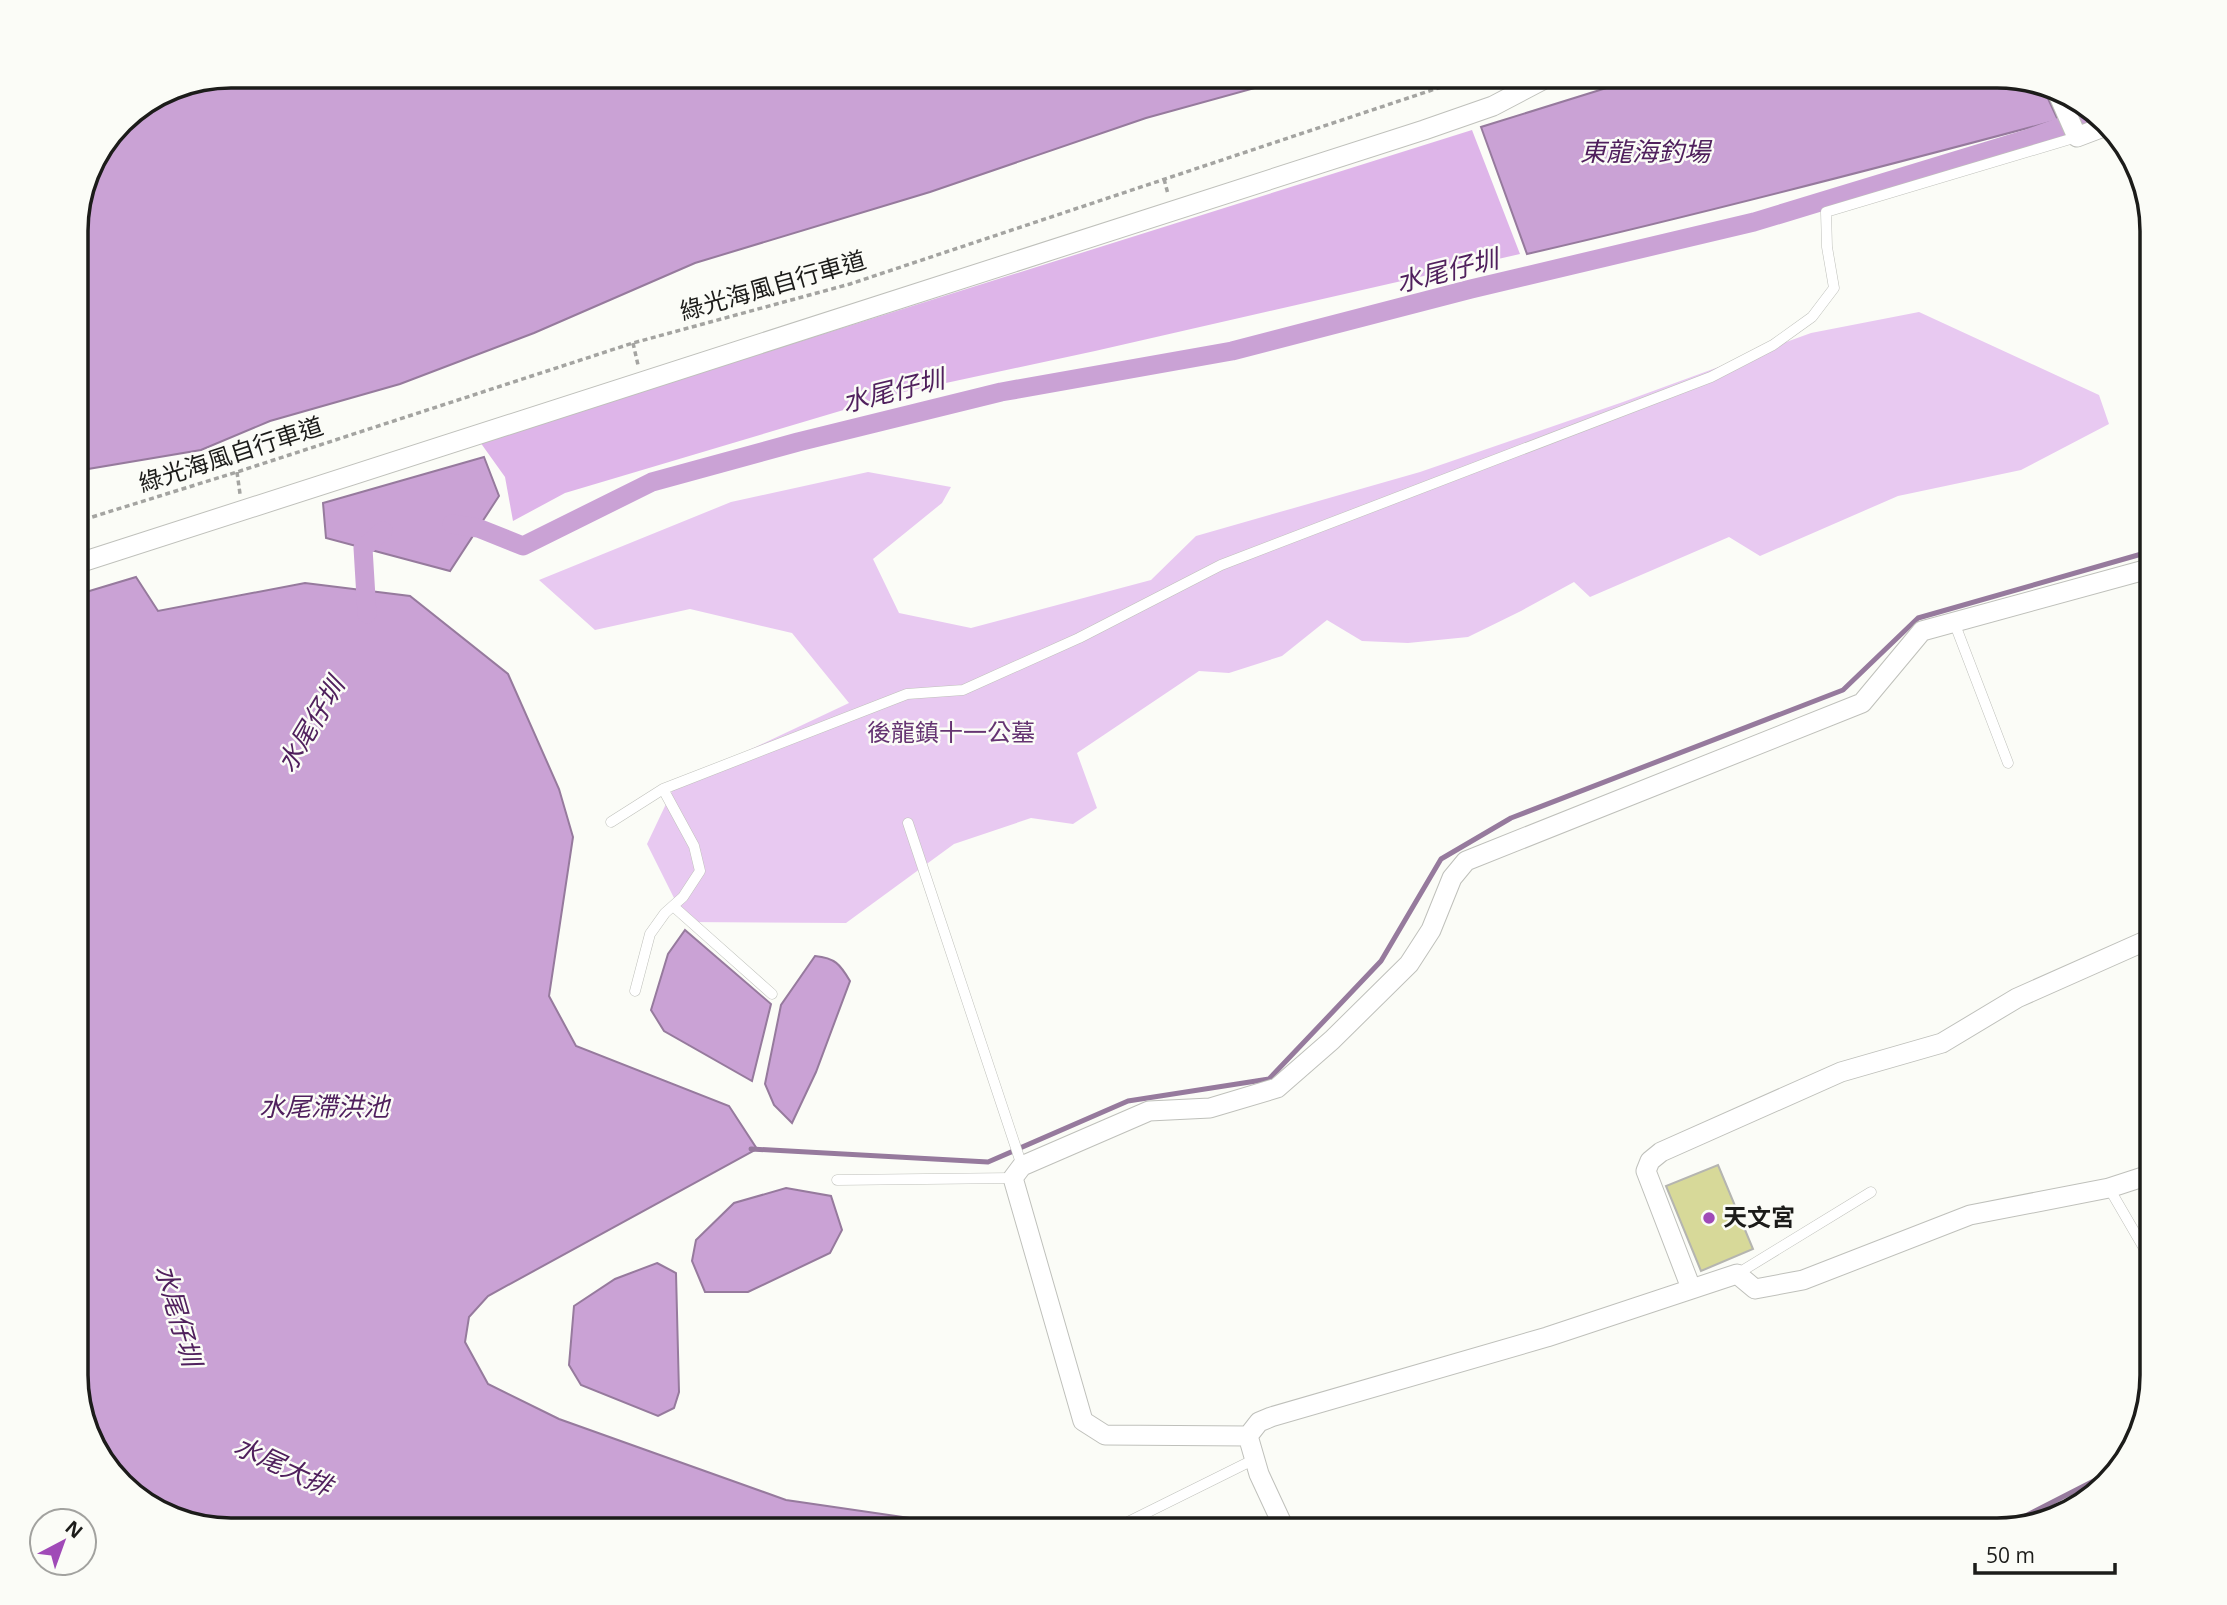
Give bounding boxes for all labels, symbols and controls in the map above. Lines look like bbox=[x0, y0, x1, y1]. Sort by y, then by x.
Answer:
water label: 東龍海釣場 bbox=[1580, 133, 1713, 169]
water label: 水尾仔圳 bbox=[1392, 239, 1505, 300]
street label: 綠光海風自行車道 bbox=[676, 242, 869, 327]
water label: 水尾仔圳 bbox=[838, 359, 951, 420]
street label: 綠光海風自行車道 bbox=[134, 408, 327, 499]
water label: 水尾仔圳 bbox=[268, 667, 354, 778]
park label: 後龍鎮十一公墓 bbox=[867, 715, 1035, 748]
water label: 水尾滯洪池 bbox=[259, 1088, 392, 1124]
place label: 天文宮 bbox=[1723, 1200, 1795, 1233]
marker: 天文宮 bbox=[1701, 1210, 1717, 1226]
water label: 水尾仔圳 bbox=[147, 1260, 212, 1374]
water label: 水尾大排 bbox=[229, 1427, 341, 1505]
north arrow bbox=[28, 1507, 98, 1577]
text: N bbox=[60, 1514, 89, 1544]
scale bar bbox=[1975, 1532, 2115, 1576]
text: 50 m bbox=[1986, 1541, 2035, 1569]

